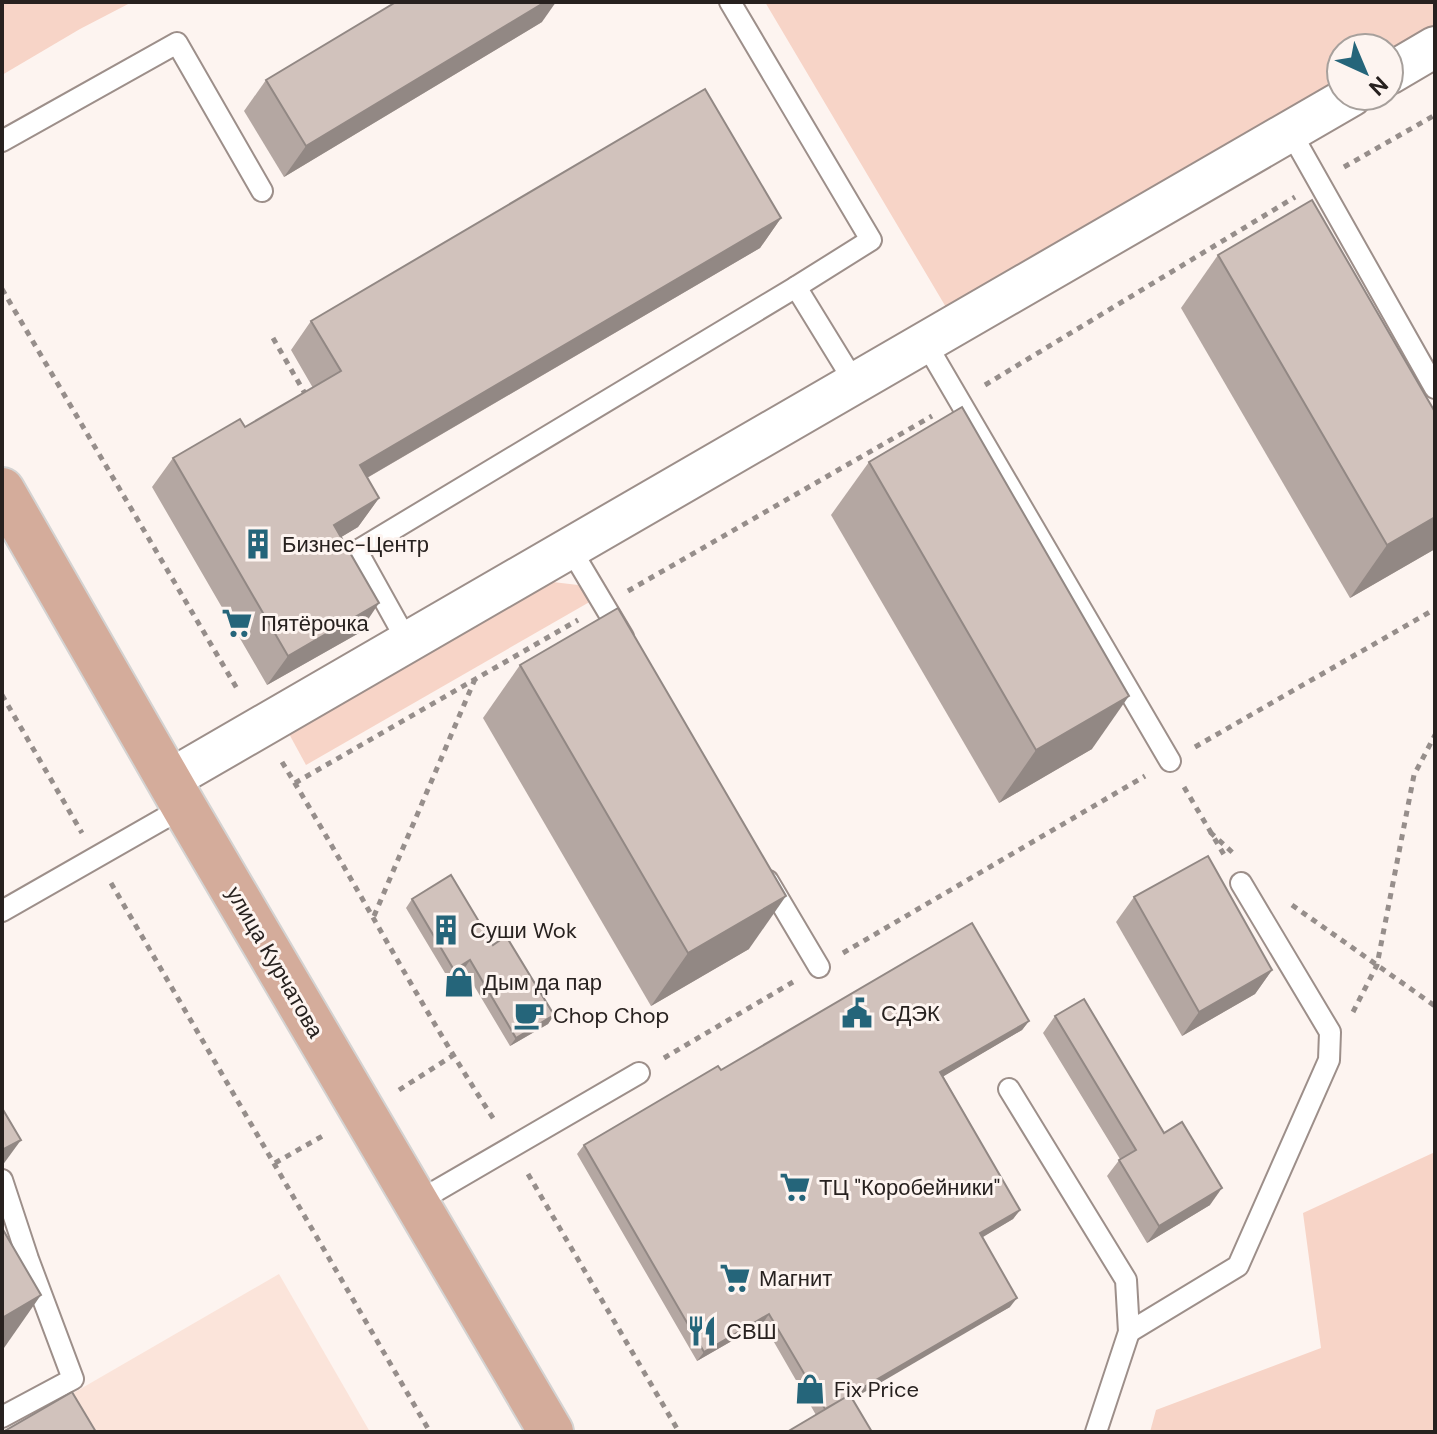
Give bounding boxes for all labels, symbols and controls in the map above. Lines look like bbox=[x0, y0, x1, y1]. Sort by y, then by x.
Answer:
north arrow bbox=[1325, 32, 1405, 112]
text: N bbox=[1363, 70, 1394, 102]
building icon: Бизнес-Центр bbox=[241, 527, 275, 561]
place label: Бизнес-Центр bbox=[282, 530, 429, 559]
supermarket icon: Пятёрочка bbox=[220, 606, 254, 640]
place label: Пятёрочка bbox=[261, 609, 370, 638]
street label: улица Курчатова bbox=[220, 881, 331, 1044]
building icon: Суши Wok bbox=[429, 913, 463, 947]
place label: Суши Wok bbox=[470, 916, 577, 945]
shop icon: Дым да пар bbox=[442, 965, 476, 999]
place label: Дым да пар bbox=[483, 968, 602, 997]
public building icon: СДЭК bbox=[840, 996, 874, 1030]
cafe icon: Chop Chop bbox=[512, 998, 546, 1032]
place label: СДЭК bbox=[881, 999, 940, 1028]
place label: Chop Chop bbox=[553, 1001, 669, 1030]
supermarket icon: ТЦ "Коробейники" bbox=[778, 1170, 812, 1204]
place label: ТЦ "Коробейники" bbox=[819, 1173, 1000, 1202]
supermarket icon: Магнит bbox=[718, 1261, 752, 1295]
place label: Магнит bbox=[759, 1264, 832, 1293]
restaurant icon: СВШ bbox=[685, 1314, 719, 1348]
place label: СВШ bbox=[726, 1317, 777, 1346]
shop icon: Fix Price bbox=[793, 1372, 827, 1406]
place label: Fix Price bbox=[834, 1375, 919, 1404]

